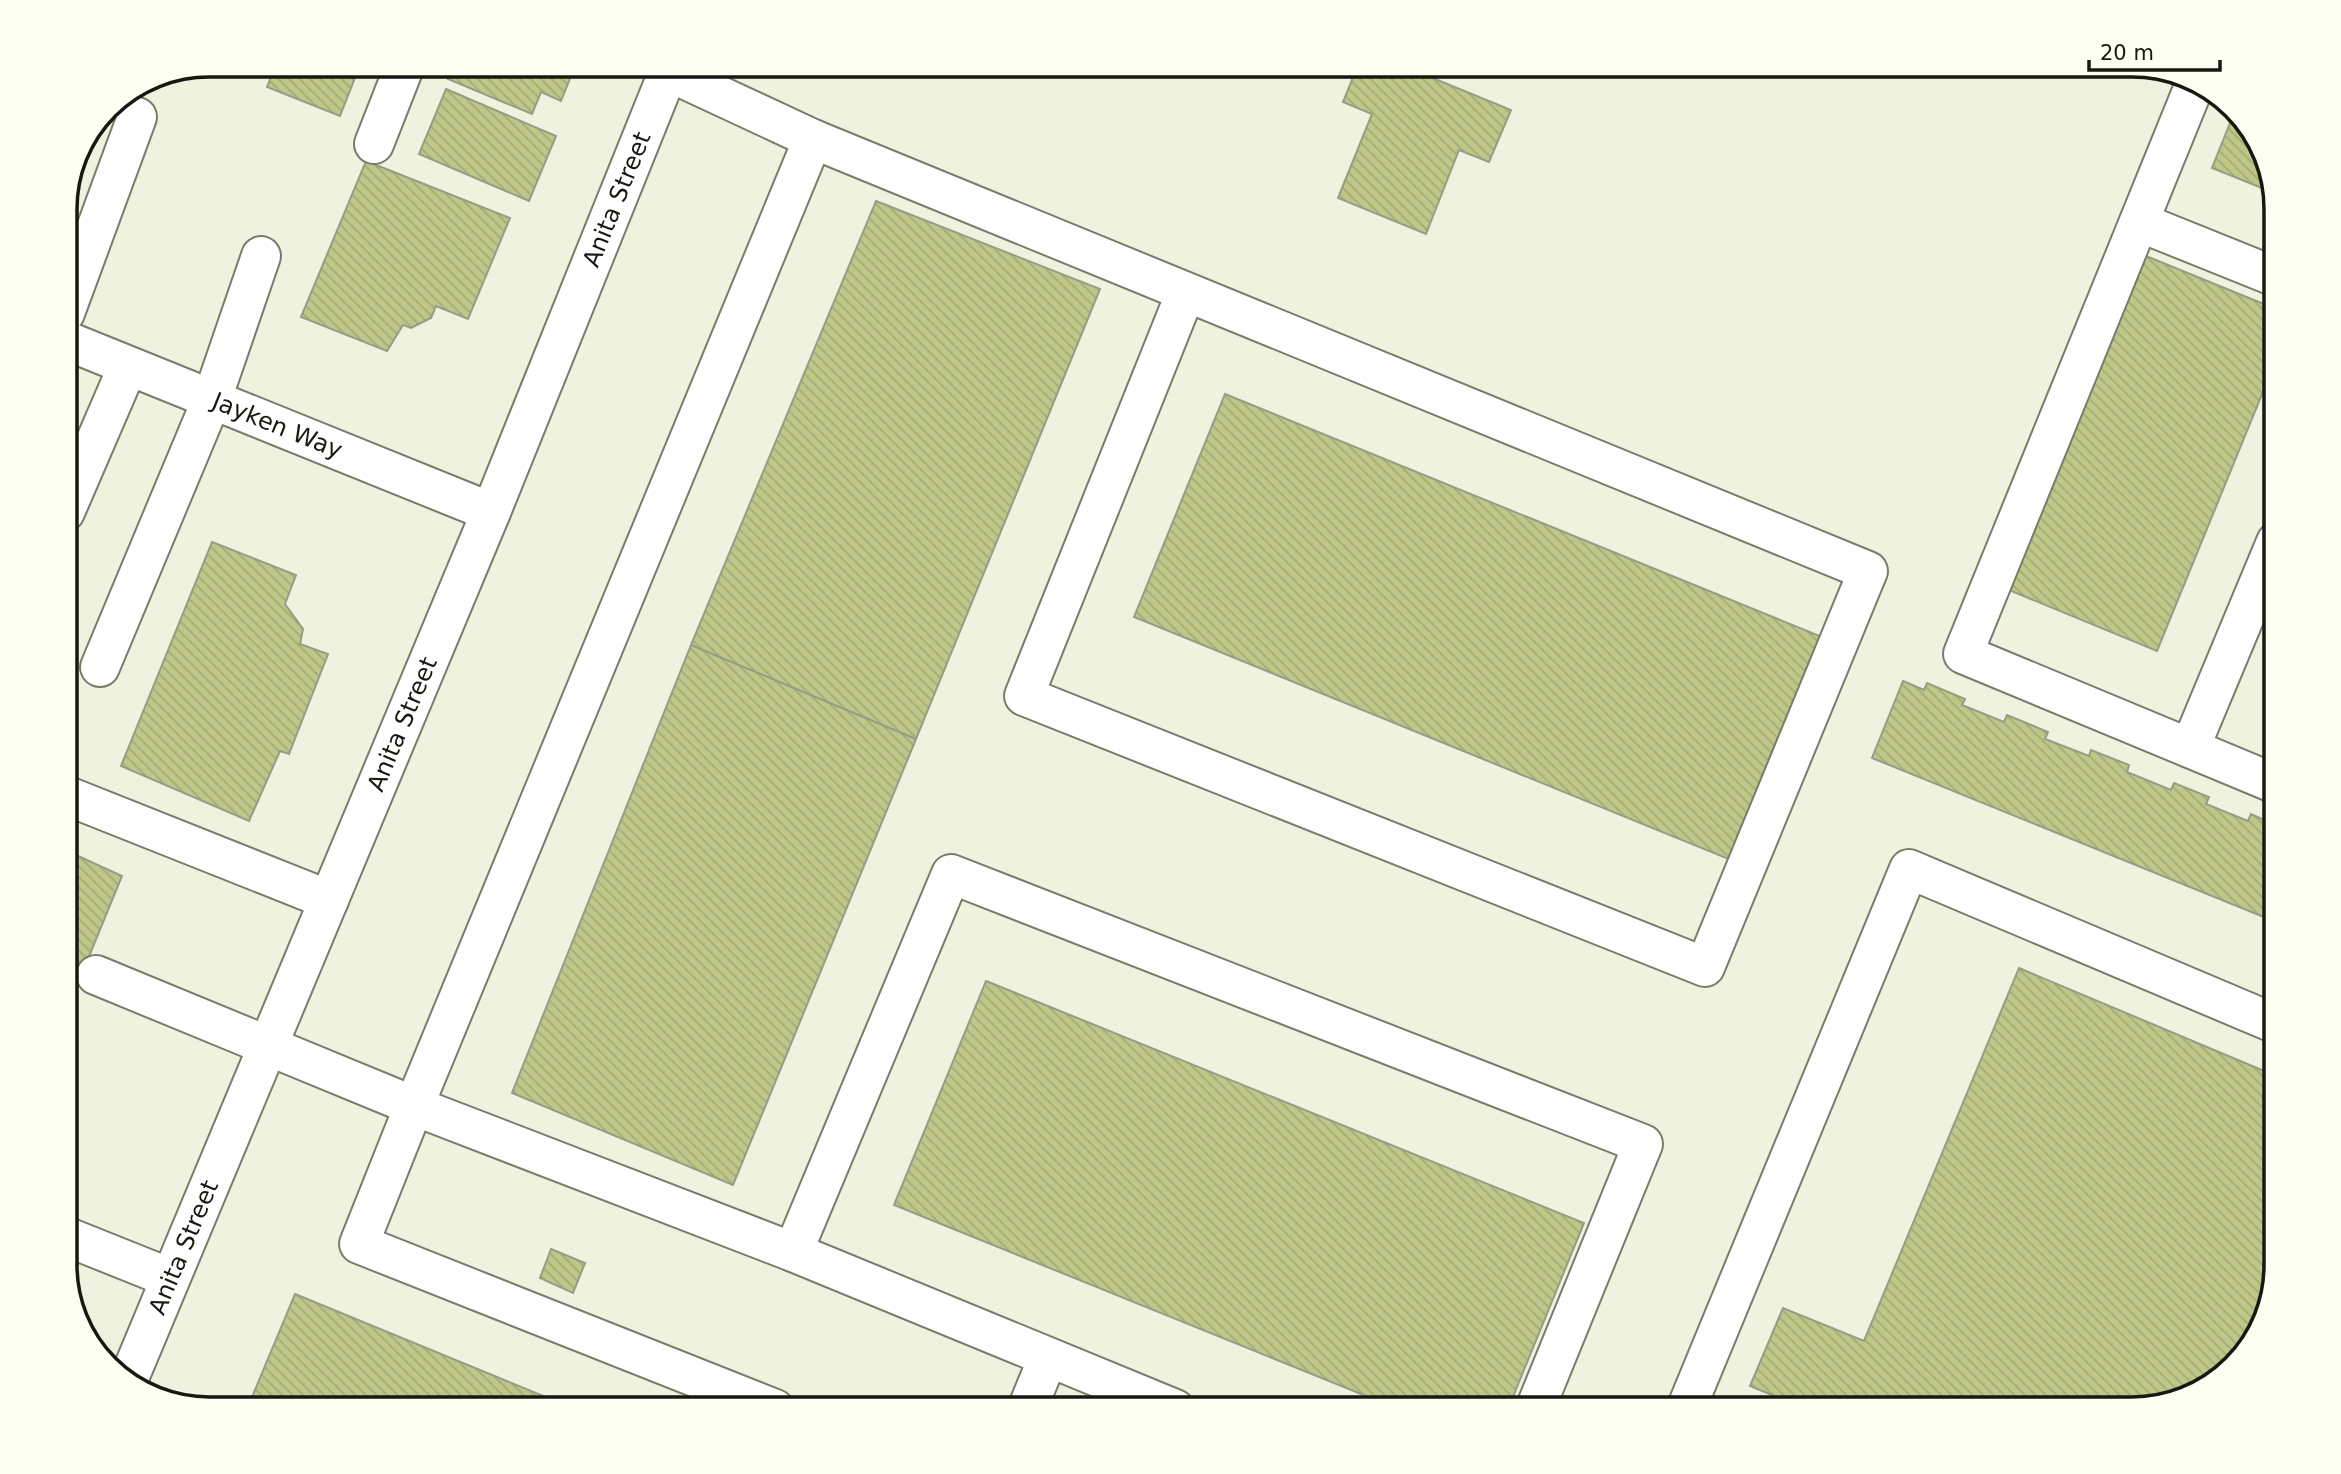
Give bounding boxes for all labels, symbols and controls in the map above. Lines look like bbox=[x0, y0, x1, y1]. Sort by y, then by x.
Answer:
scale bar bbox=[2089, 28, 2220, 72]
text: 20 m bbox=[2100, 41, 2154, 65]
street label: Anita Street bbox=[577, 128, 657, 271]
street label: Jayken Way bbox=[206, 386, 346, 465]
street label: Anita Street bbox=[362, 653, 443, 796]
street label: Anita Street bbox=[143, 1176, 224, 1319]

